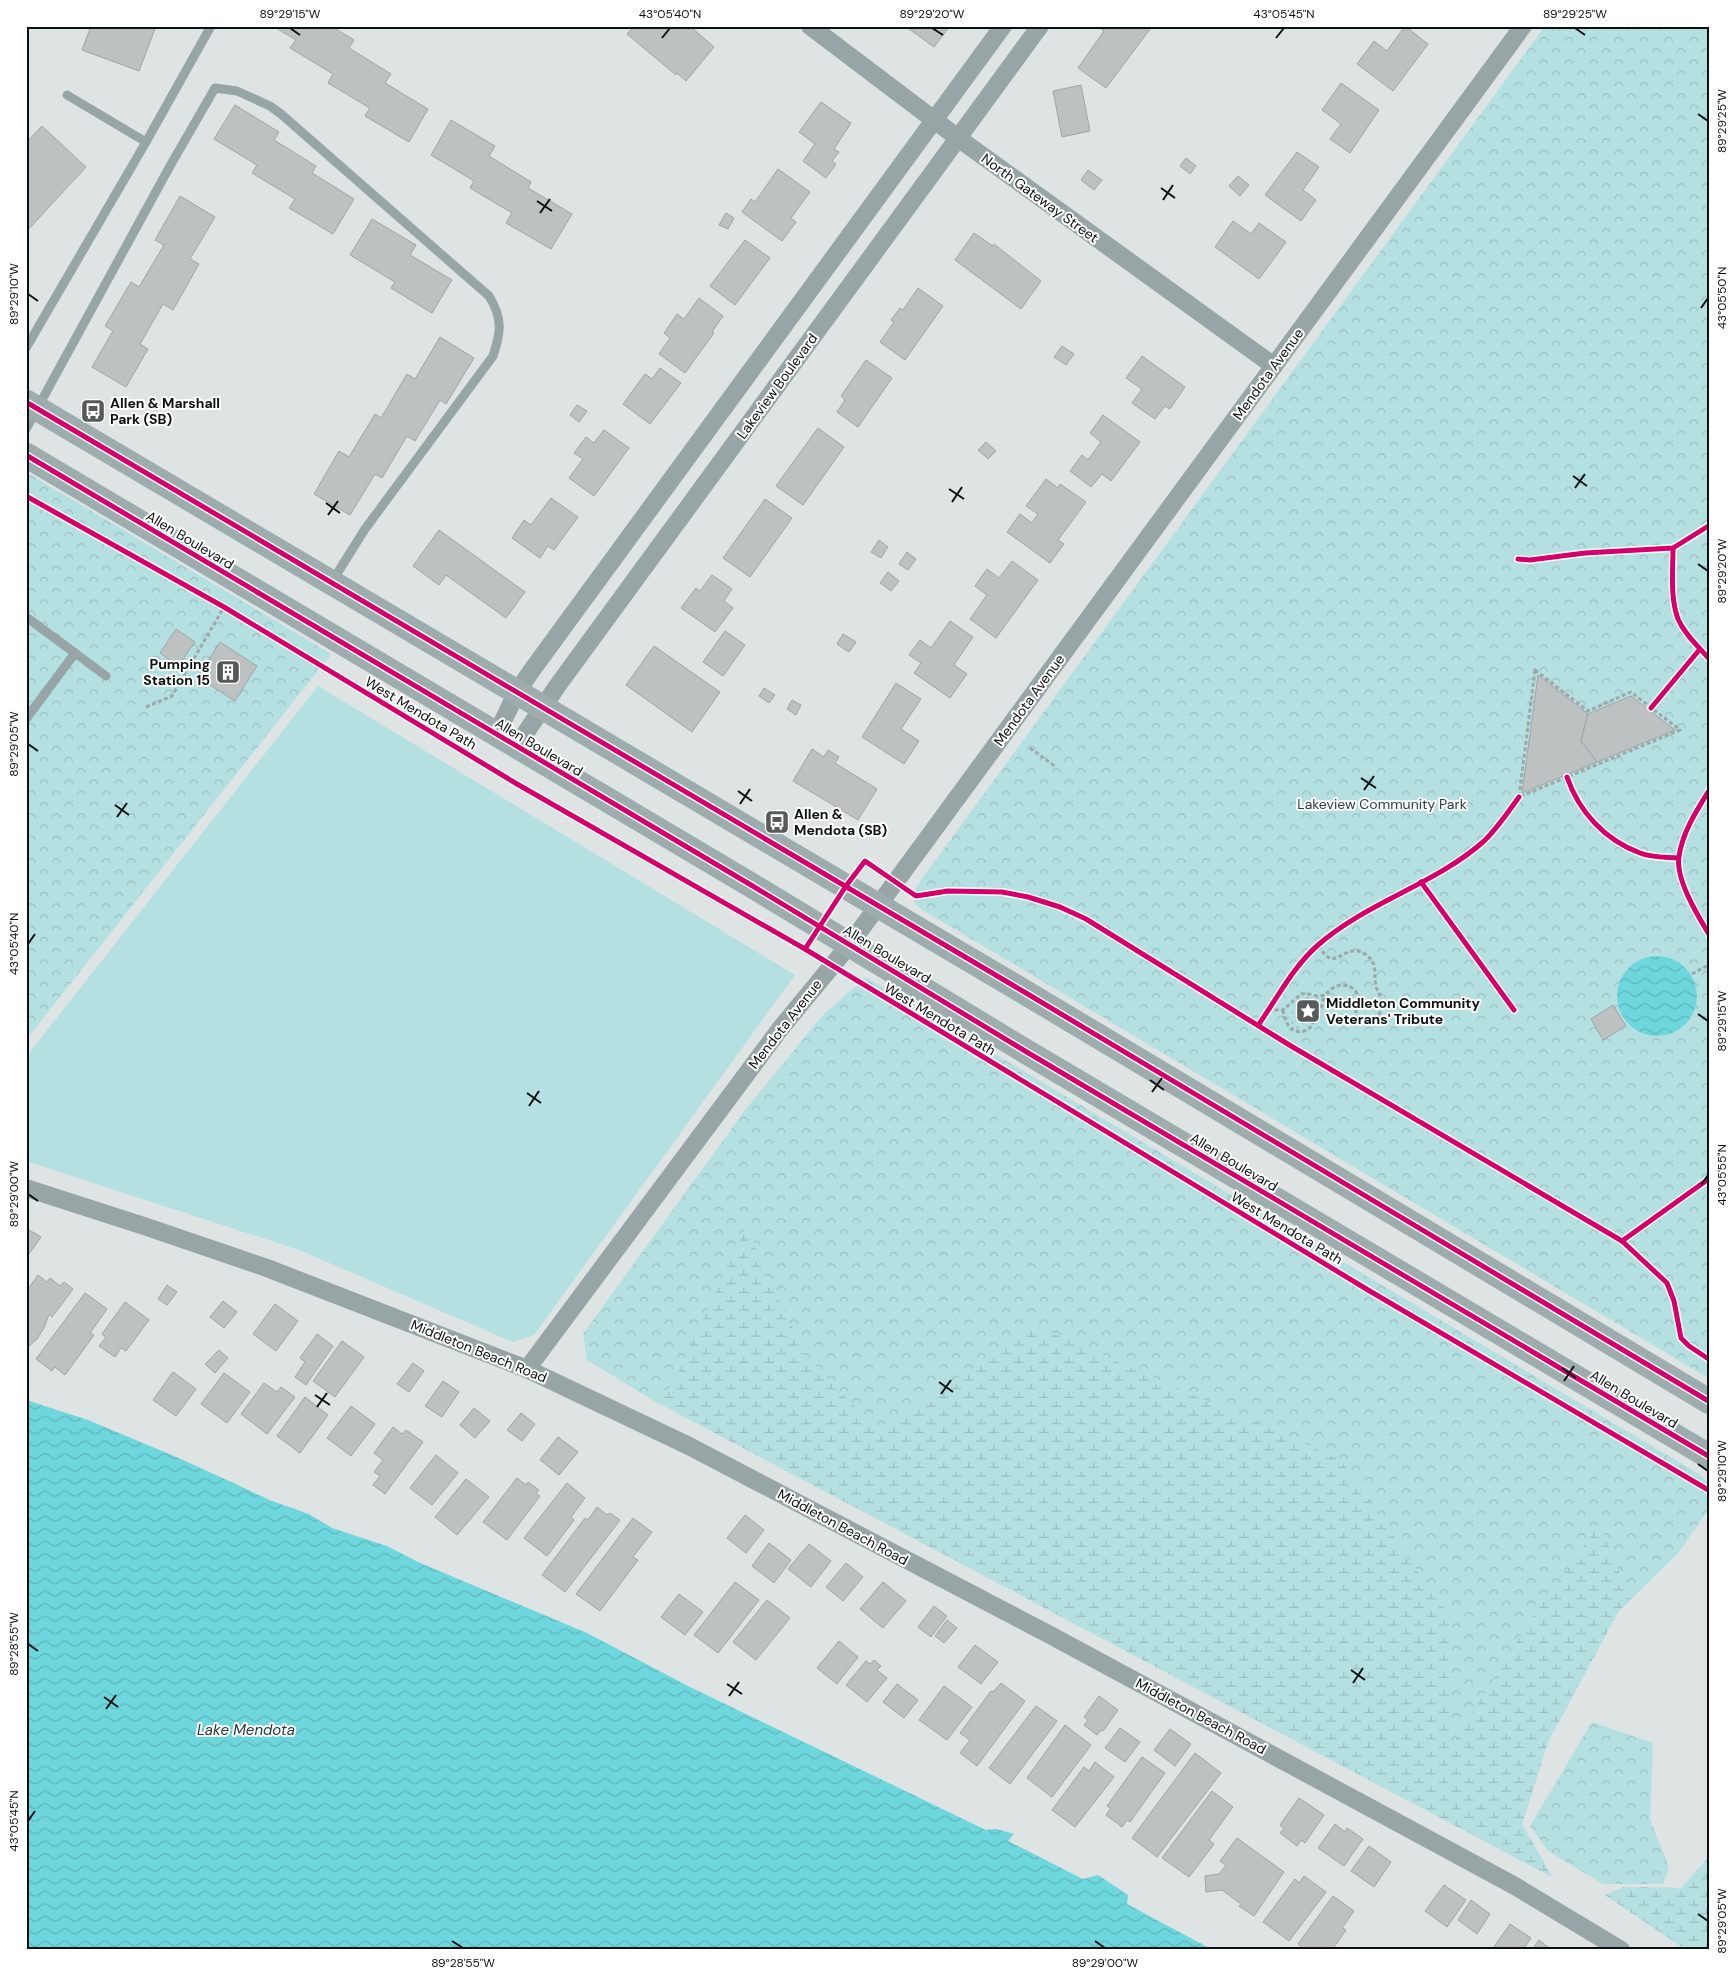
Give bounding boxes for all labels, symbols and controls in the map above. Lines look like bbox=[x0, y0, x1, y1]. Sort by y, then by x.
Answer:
text: 89°29'15"W bbox=[260, 6, 321, 22]
text: 43°05'40"N bbox=[639, 6, 701, 22]
text: 89°29'20"W bbox=[900, 6, 965, 22]
text: 43°05'45"N bbox=[1253, 6, 1315, 22]
text: 89°29'25"W bbox=[1543, 6, 1607, 22]
text: 89°29'25"W bbox=[1714, 89, 1730, 153]
street label: North Gateway Street bbox=[978, 149, 1102, 247]
text: 89°29'10"W bbox=[6, 263, 22, 325]
text: 43°05'50"N bbox=[1714, 267, 1730, 329]
street label: Mendota Avenue bbox=[1229, 325, 1307, 423]
street label: Lakeview Boulevard bbox=[733, 330, 821, 442]
place label: Allen & Marshall Park (SB) bbox=[110, 394, 220, 428]
bus stop icon: Allen & Marshall Park (SB) bbox=[80, 398, 106, 424]
street label: Allen Boulevard bbox=[143, 507, 237, 573]
text: 89°29'20"W bbox=[1714, 538, 1730, 603]
street label: Mendota Avenue bbox=[990, 651, 1068, 749]
place label: Pumping Station 15 bbox=[143, 655, 210, 689]
building icon: Pumping Station 15 bbox=[215, 659, 241, 685]
street label: West Mendota Path bbox=[362, 673, 480, 753]
text: 89°29'05"W bbox=[6, 711, 22, 777]
street label: Allen Boulevard bbox=[492, 714, 586, 780]
park label: Lakeview Community Park bbox=[1297, 795, 1467, 813]
place label: Allen & Mendota (SB) bbox=[794, 805, 888, 839]
bus stop icon: Allen & Mendota (SB) bbox=[764, 809, 790, 835]
text: 43°05'40"N bbox=[6, 913, 22, 975]
street label: Allen Boulevard bbox=[840, 921, 934, 987]
street label: Mendota Avenue bbox=[744, 975, 826, 1072]
street label: West Mendota Path bbox=[881, 979, 999, 1059]
text: 89°29'15"W bbox=[1714, 990, 1730, 1051]
place label: Middleton Community Veterans' Tribute bbox=[1326, 994, 1480, 1028]
place icon: Middleton Community Veterans' Tribute bbox=[1295, 998, 1321, 1024]
street label: Allen Boulevard bbox=[1187, 1129, 1281, 1195]
text: 43°05'55"N bbox=[1714, 1144, 1730, 1206]
text: 89°29'00"W bbox=[6, 1160, 22, 1227]
street label: West Mendota Path bbox=[1228, 1188, 1346, 1268]
street label: Middleton Beach Road bbox=[408, 1315, 550, 1387]
street label: Allen Boulevard bbox=[1587, 1366, 1681, 1432]
text: 89°29'10"W bbox=[1714, 1440, 1730, 1502]
street label: Middleton Beach Road bbox=[775, 1485, 911, 1569]
text: 89°28'55"W bbox=[6, 1612, 22, 1676]
street label: Middleton Beach Road bbox=[1133, 1674, 1269, 1758]
water label: Lake Mendota bbox=[197, 1720, 295, 1740]
text: 43°05'45"N bbox=[6, 1790, 22, 1852]
text: 89°29'05"W bbox=[1714, 1888, 1730, 1954]
text: 89°28'55"W bbox=[431, 1955, 495, 1971]
text: 89°29'00"W bbox=[1072, 1955, 1139, 1971]

